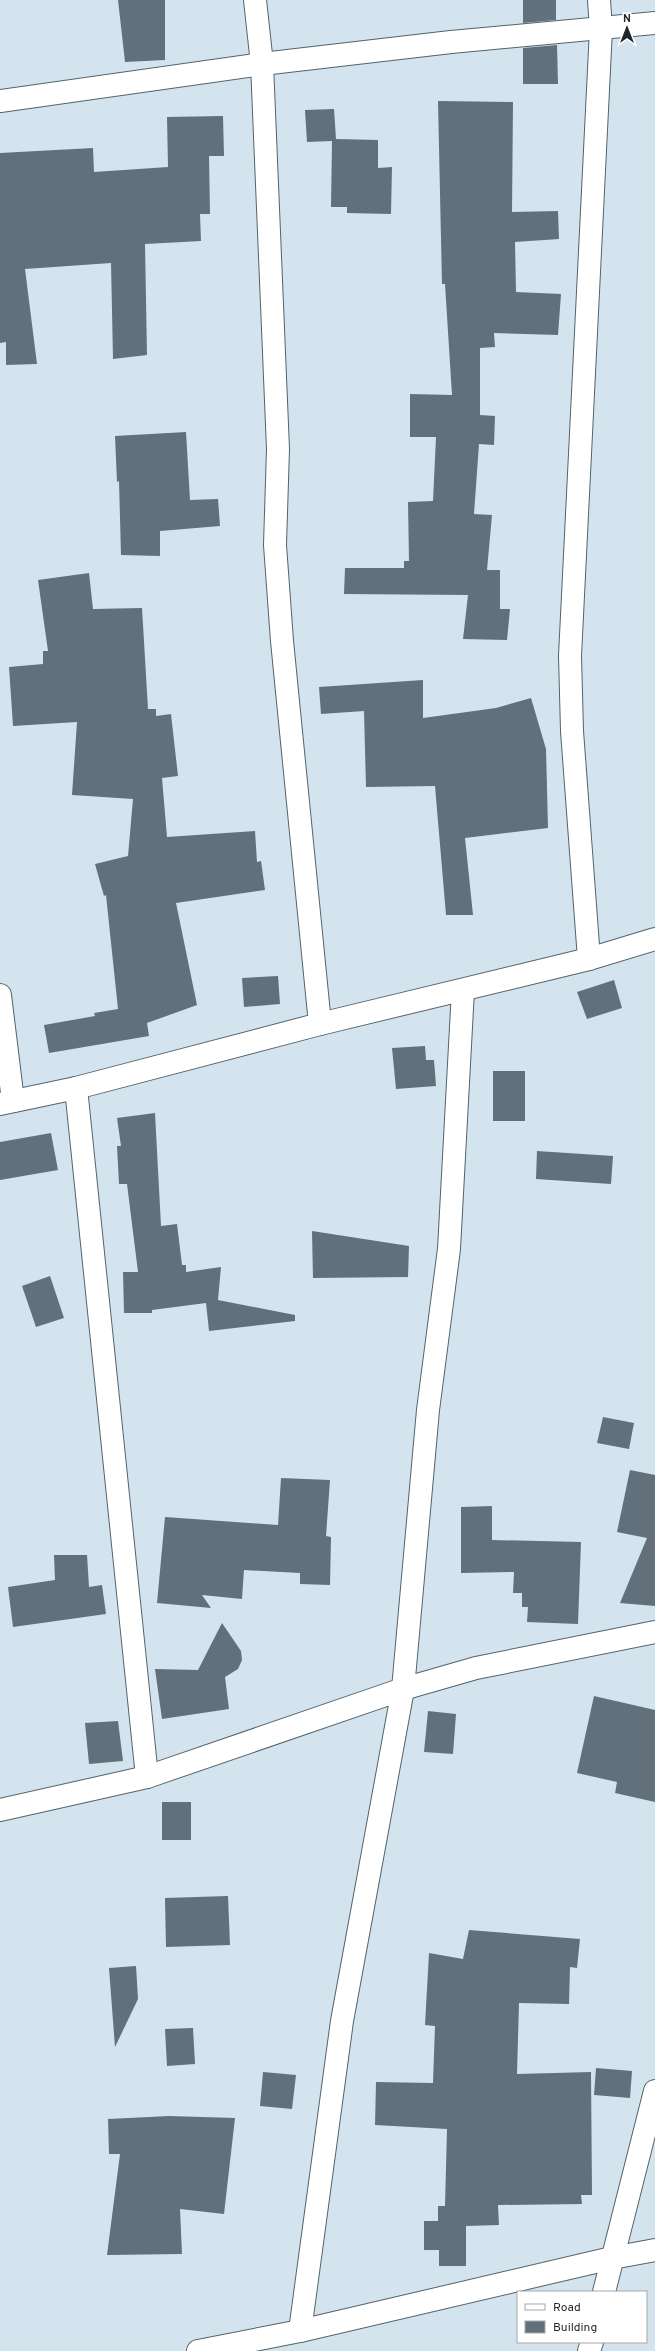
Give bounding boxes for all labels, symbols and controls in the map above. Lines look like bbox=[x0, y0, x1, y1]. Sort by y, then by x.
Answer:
north arrow bbox=[607, 8, 647, 48]
text: N bbox=[623, 12, 631, 26]
legend bbox=[517, 2291, 647, 2343]
text: Road bbox=[553, 2300, 581, 2316]
text: Building bbox=[553, 2320, 597, 2336]

